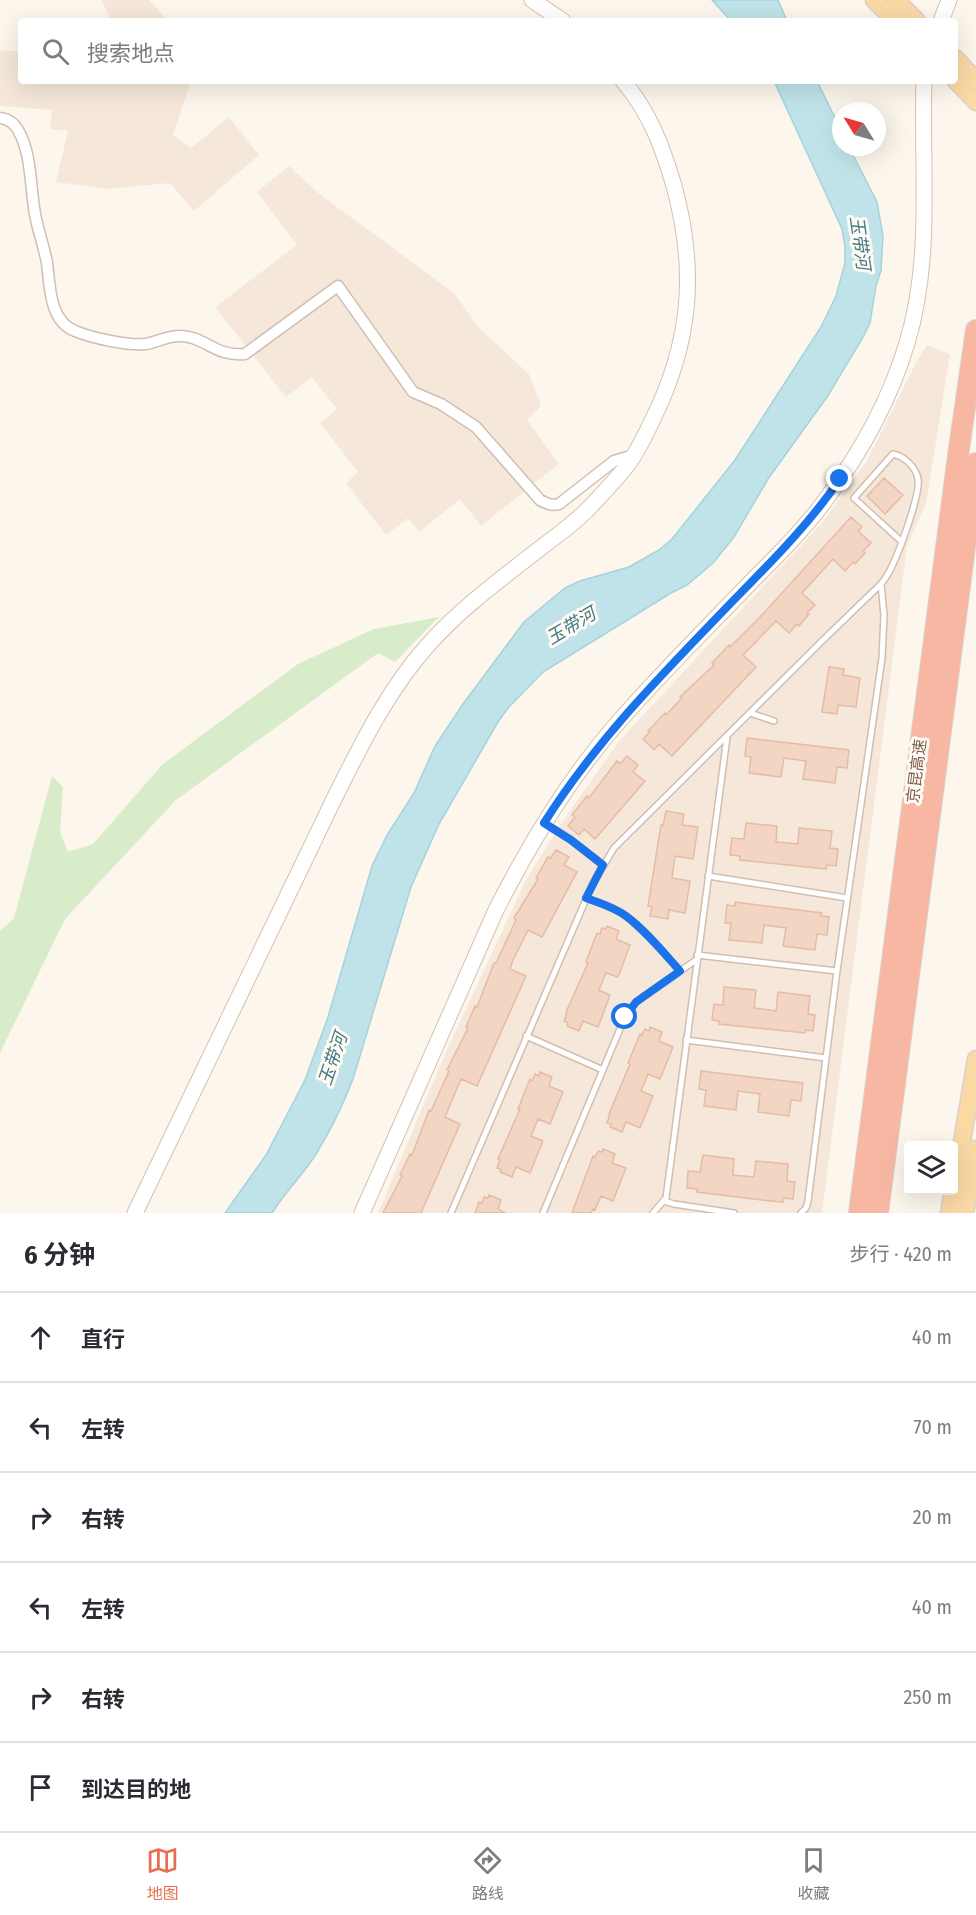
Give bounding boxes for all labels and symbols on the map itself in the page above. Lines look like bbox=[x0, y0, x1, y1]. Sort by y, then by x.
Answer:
north arrow bbox=[832, 102, 886, 156]
water label: 玉带河 bbox=[845, 215, 875, 274]
route end bbox=[826, 465, 852, 491]
water label: 玉带河 bbox=[542, 601, 602, 649]
street label: 京昆高速 bbox=[903, 738, 930, 804]
route start bbox=[611, 1003, 637, 1029]
water label: 玉带河 bbox=[314, 1027, 353, 1088]

